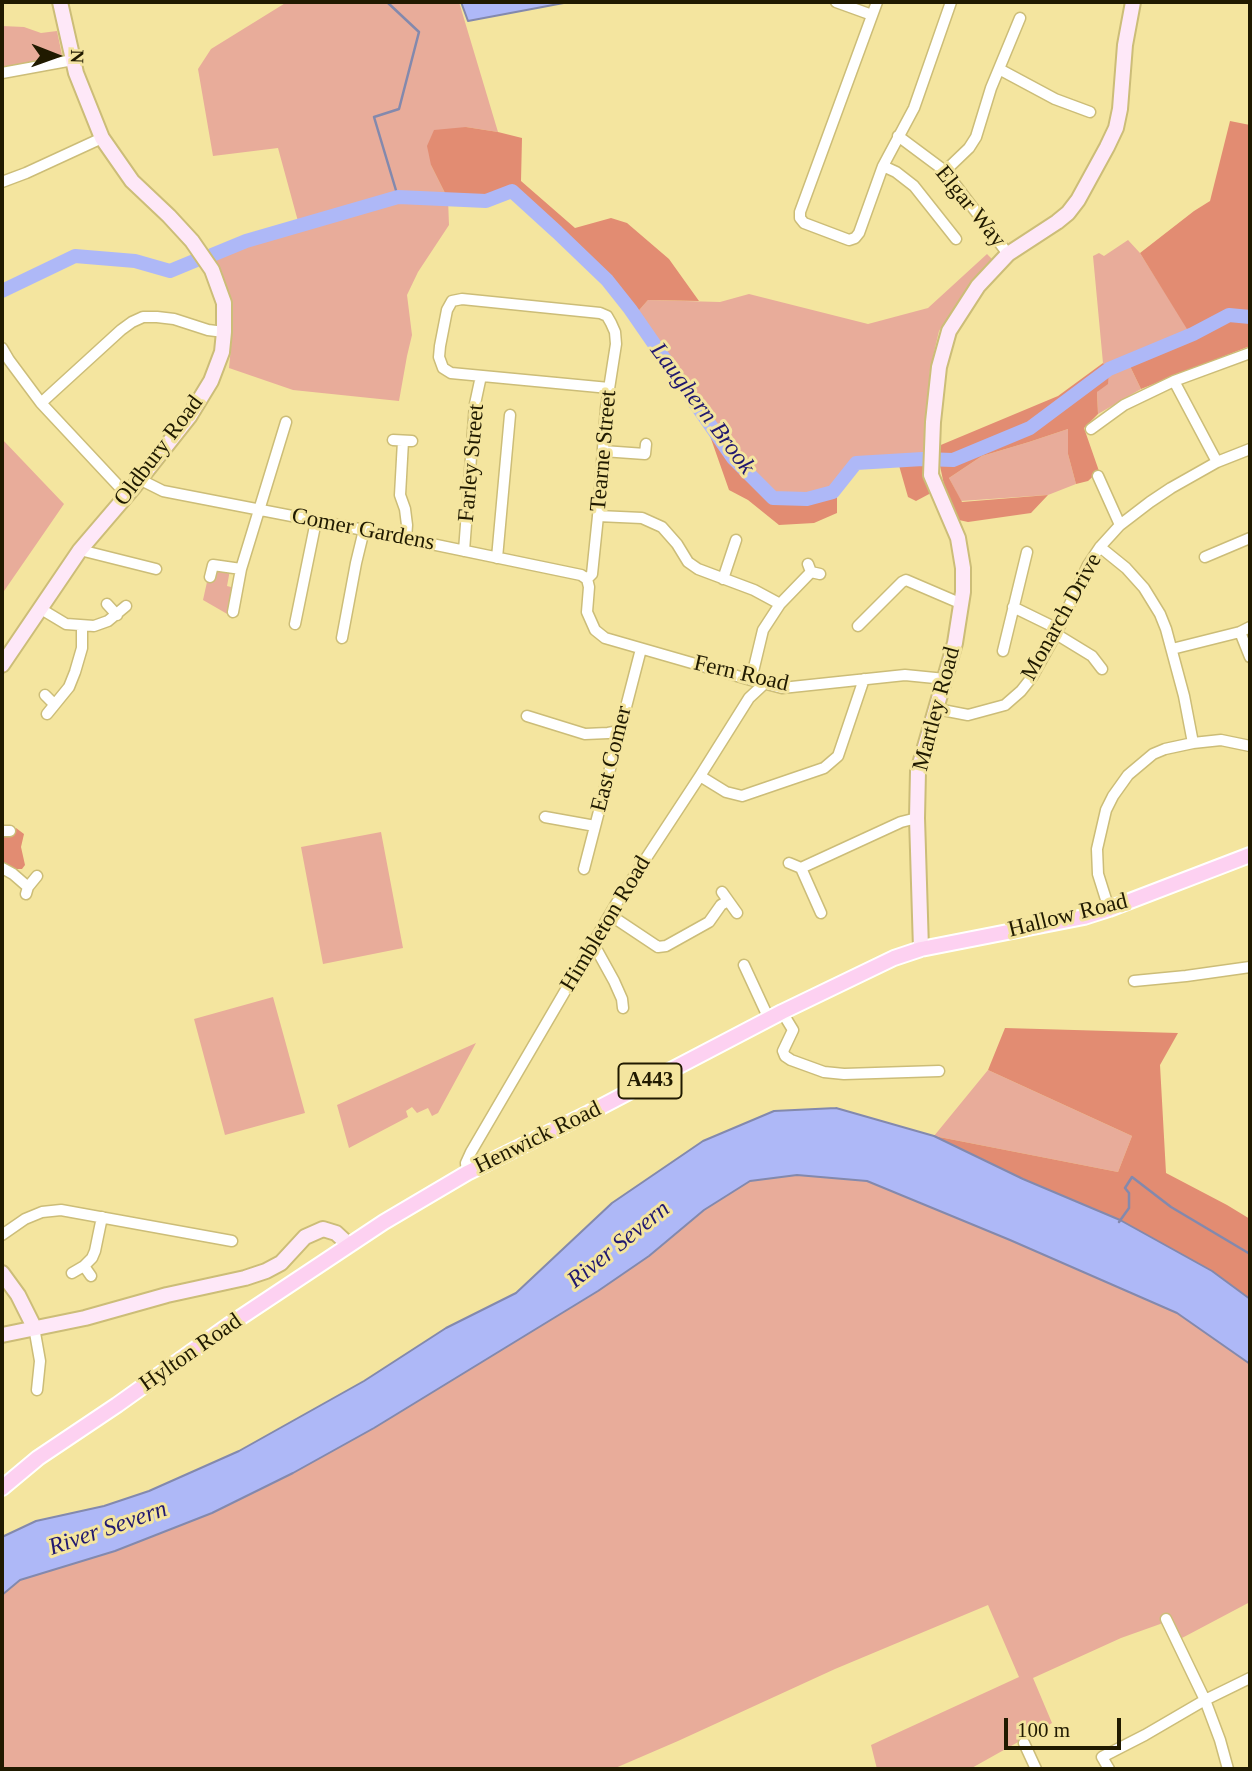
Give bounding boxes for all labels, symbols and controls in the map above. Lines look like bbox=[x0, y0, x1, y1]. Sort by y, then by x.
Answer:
north arrow bbox=[21, 21, 91, 91]
text: N bbox=[67, 49, 88, 63]
street label: Elgar Way bbox=[929, 161, 1011, 253]
water label: Laughern Brook bbox=[643, 338, 761, 480]
street label: Tearne Street bbox=[585, 389, 623, 513]
street label: Oldbury Road bbox=[109, 390, 209, 512]
street label: Farley Street bbox=[453, 403, 491, 523]
street label: Comer Gardens bbox=[289, 503, 437, 557]
street label: Monarch Drive bbox=[1016, 549, 1108, 685]
street label: Martley Road bbox=[907, 644, 967, 774]
street label: Fern Road bbox=[691, 650, 791, 698]
street label: East Comer bbox=[586, 703, 638, 815]
street label: Himbleton Road bbox=[555, 851, 657, 997]
street label: Hallow Road bbox=[1005, 888, 1131, 944]
road number: A443 bbox=[618, 1064, 682, 1098]
street label: Henwick Road bbox=[470, 1095, 606, 1181]
water label: River Severn bbox=[562, 1195, 676, 1295]
street label: Hylton Road bbox=[135, 1308, 247, 1398]
water label: River Severn bbox=[45, 1495, 171, 1563]
scale bar bbox=[1007, 1704, 1124, 1748]
text: 100 m bbox=[1017, 1718, 1070, 1742]

